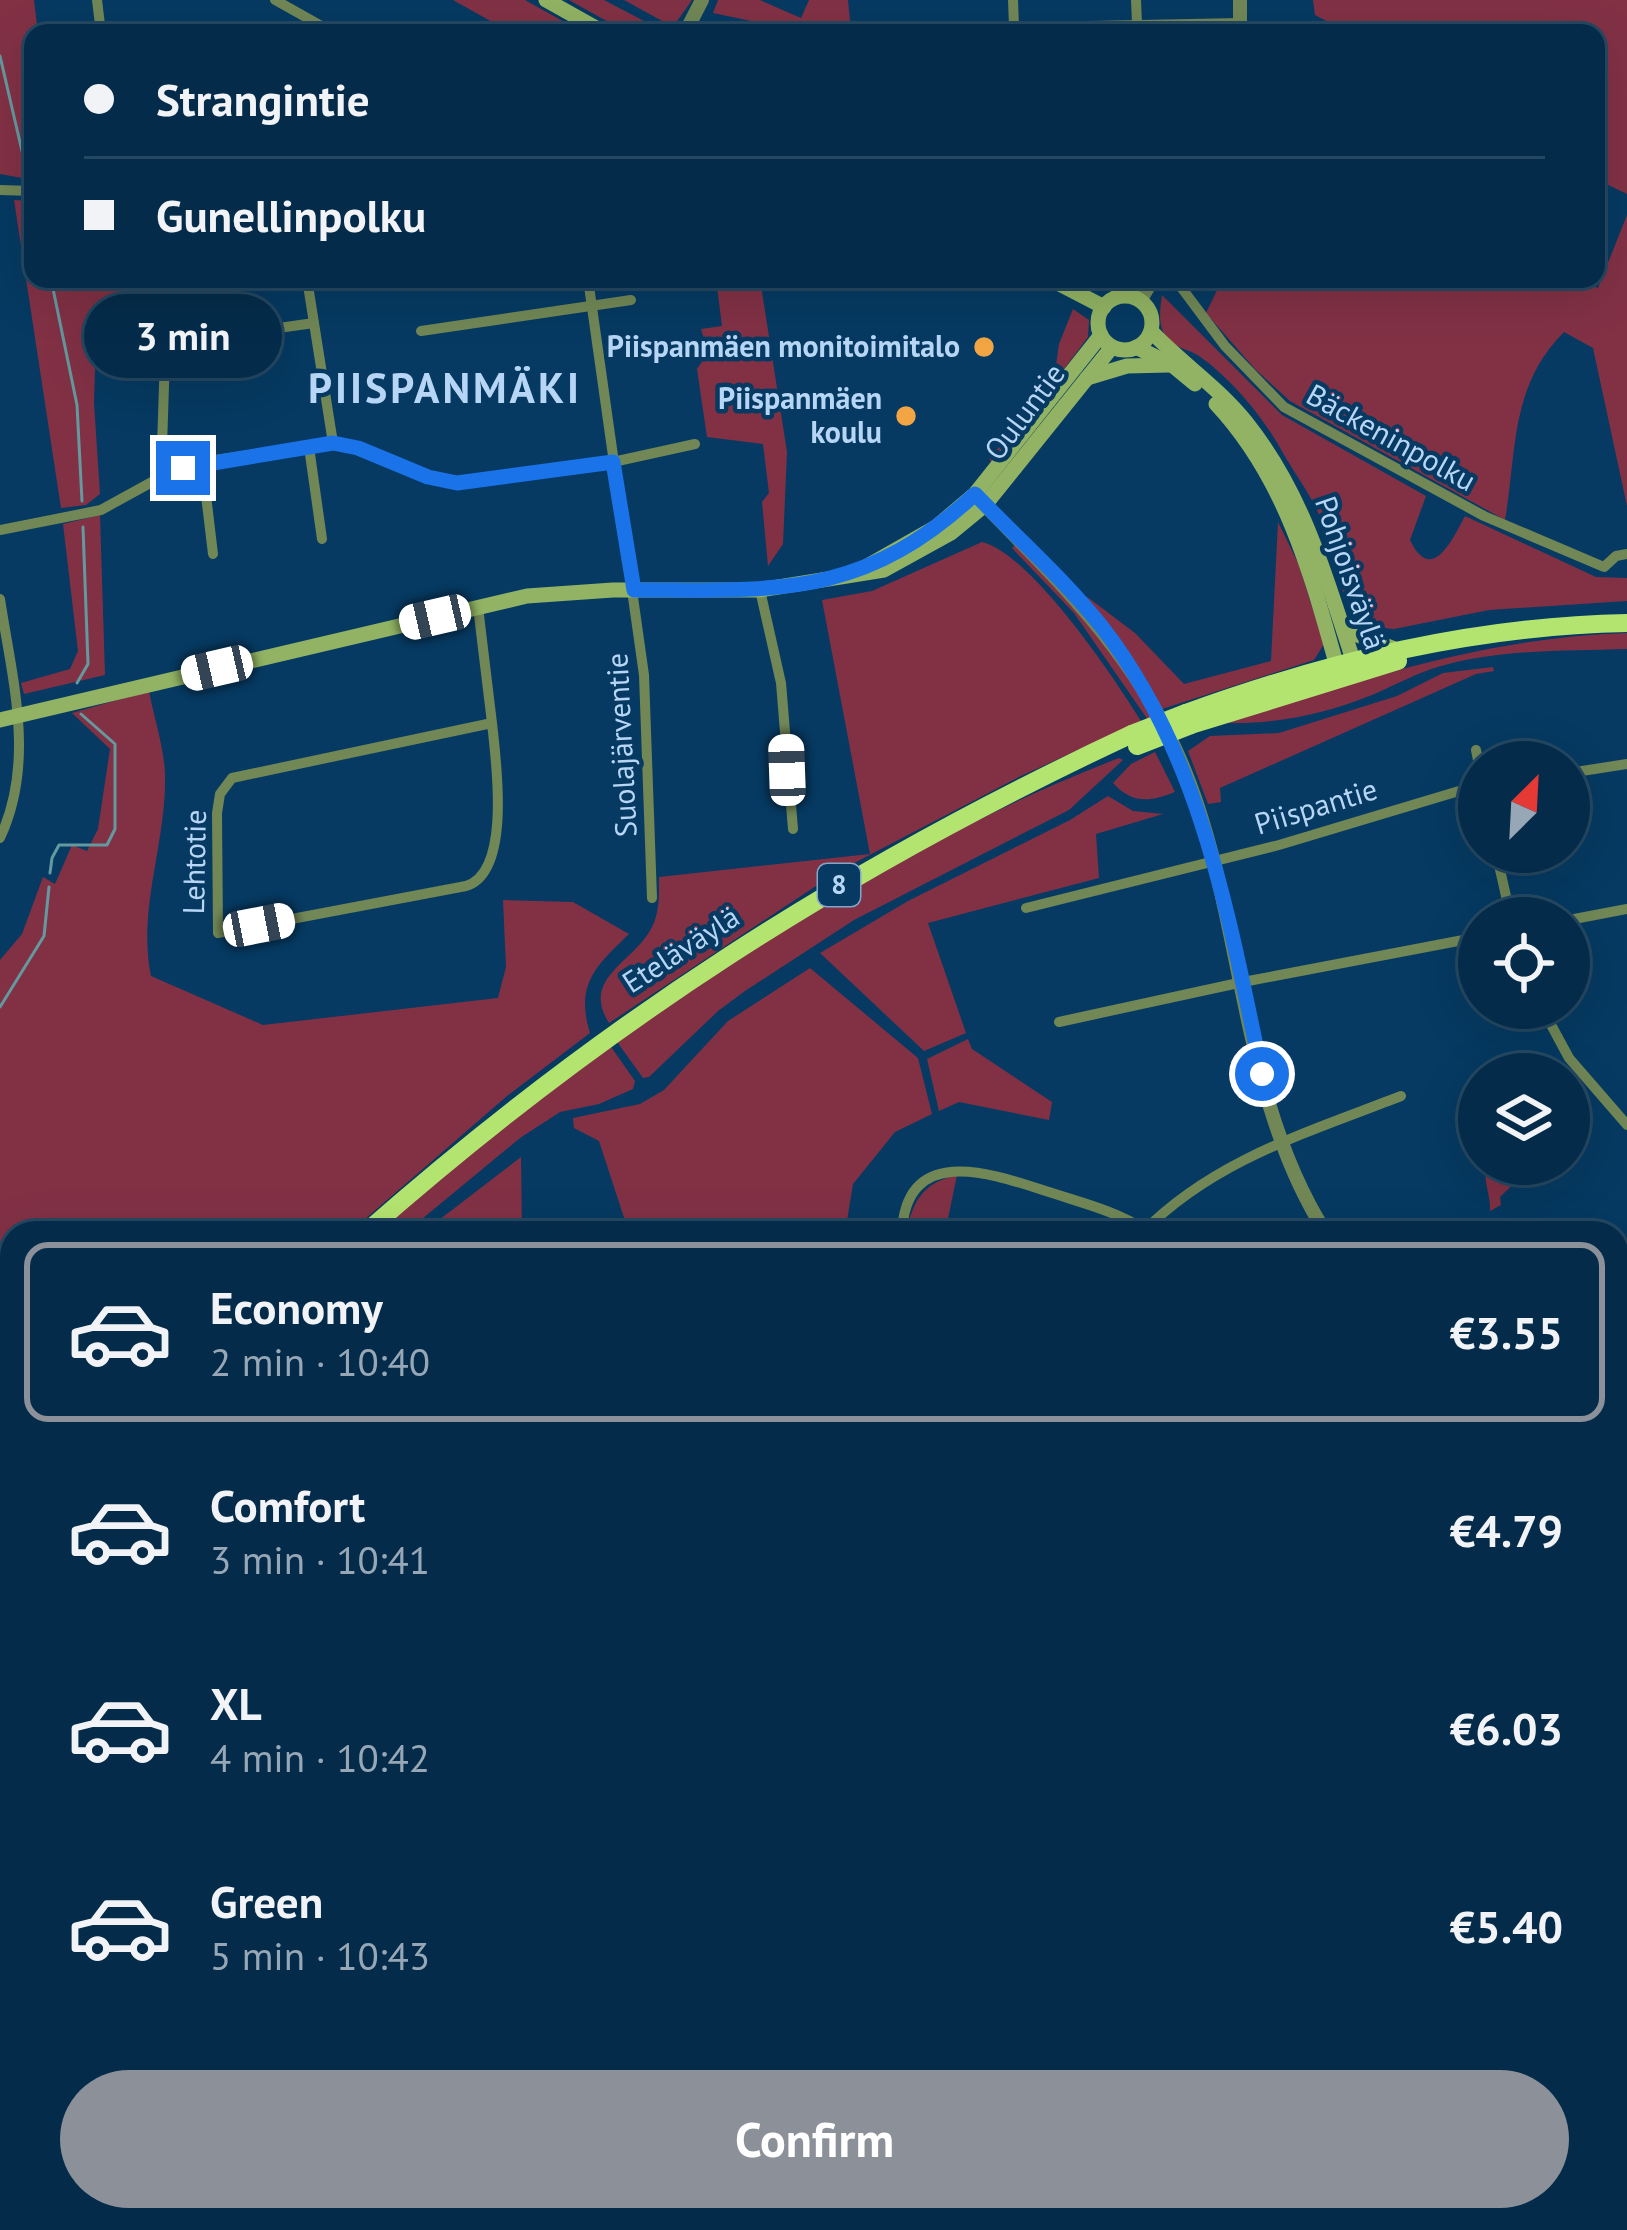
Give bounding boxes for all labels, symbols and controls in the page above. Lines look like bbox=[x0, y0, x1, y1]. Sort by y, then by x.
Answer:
text: Strangintie bbox=[156, 70, 370, 128]
text: Gunellinpolku bbox=[156, 186, 426, 244]
callout: 3 min bbox=[84, 294, 282, 378]
text: 3 min bbox=[135, 310, 231, 361]
place label: Piispanmäen monitoimitalo bbox=[607, 326, 960, 365]
marker: Piispanmäen monitoimitalo bbox=[971, 334, 997, 360]
street label: Ouluntie bbox=[975, 355, 1073, 467]
district label: PIISPANMÄKI bbox=[308, 360, 582, 415]
street label: Bäckeninpolku bbox=[1300, 374, 1483, 499]
place label: Piispanmäen koulu bbox=[718, 378, 882, 451]
marker: Piispanmäen koulu bbox=[893, 403, 919, 429]
route end bbox=[156, 441, 210, 495]
street label: Pohjoisväylä bbox=[1307, 491, 1396, 654]
car bbox=[396, 591, 474, 643]
car bbox=[178, 642, 256, 694]
street label: Suolajärventie bbox=[596, 652, 645, 838]
car bbox=[768, 733, 806, 807]
north arrow bbox=[1458, 741, 1590, 873]
map controls bbox=[1458, 741, 1590, 1185]
street label: Piispantie bbox=[1249, 768, 1382, 843]
street label: Lehtotie bbox=[173, 809, 214, 915]
road number: 8 bbox=[818, 864, 860, 906]
street label: Eteläväylä bbox=[614, 897, 746, 1001]
button: locate bbox=[1458, 897, 1590, 1029]
car bbox=[220, 900, 298, 950]
route start bbox=[1235, 1047, 1289, 1101]
button: layers bbox=[1458, 1053, 1590, 1185]
icon: car bbox=[66, 1278, 174, 1386]
text: Economy bbox=[210, 1278, 383, 1336]
text: €3.55 bbox=[1450, 1303, 1563, 1361]
text: 2 min · 10:40 bbox=[210, 1336, 430, 1387]
icon: car bbox=[66, 1476, 174, 1584]
text: Comfort bbox=[210, 1476, 365, 1534]
text: €4.79 bbox=[1450, 1501, 1563, 1559]
text: 3 min · 10:41 bbox=[210, 1534, 430, 1585]
icon: car bbox=[66, 1674, 174, 1782]
text: XL bbox=[210, 1674, 262, 1732]
text: €6.03 bbox=[1450, 1699, 1563, 1757]
text: 4 min · 10:42 bbox=[210, 1732, 430, 1783]
icon: car bbox=[66, 1872, 174, 1980]
text: Green bbox=[210, 1872, 323, 1930]
text: €5.40 bbox=[1450, 1897, 1563, 1955]
text: 5 min · 10:43 bbox=[210, 1930, 430, 1981]
button: Confirm bbox=[60, 2070, 1569, 2208]

